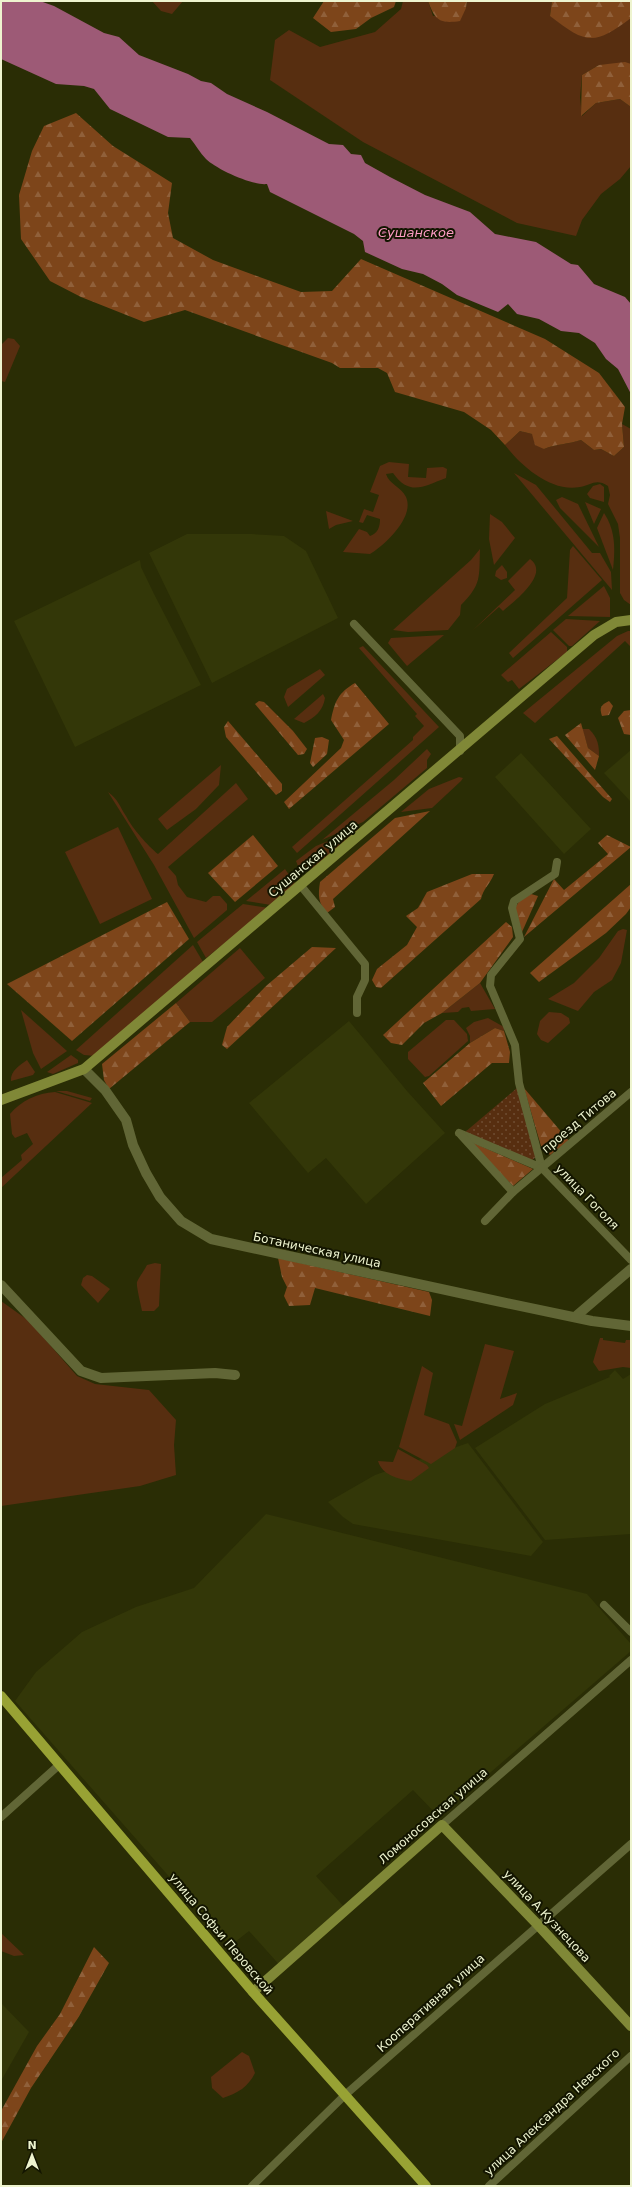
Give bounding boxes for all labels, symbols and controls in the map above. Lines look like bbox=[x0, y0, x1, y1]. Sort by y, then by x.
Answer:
water label: Сушанское bbox=[378, 225, 454, 240]
street label: Сушанская улица bbox=[266, 818, 360, 900]
street label: проезд Титова bbox=[539, 1086, 619, 1156]
street label: улица Гоголя bbox=[552, 1162, 622, 1232]
street label: Ботаническая улица bbox=[252, 1230, 382, 1270]
street label: Ломоносовская улица bbox=[376, 1765, 490, 1867]
street label: улица А.Кузнецова bbox=[501, 1867, 593, 1965]
street label: улица Софьи Перовской bbox=[166, 1871, 276, 1997]
street label: Кооперативная улица bbox=[374, 1951, 488, 2055]
street label: улица Александра Невского bbox=[482, 2046, 622, 2178]
north arrow bbox=[12, 2135, 52, 2175]
text: N bbox=[27, 2139, 37, 2152]

